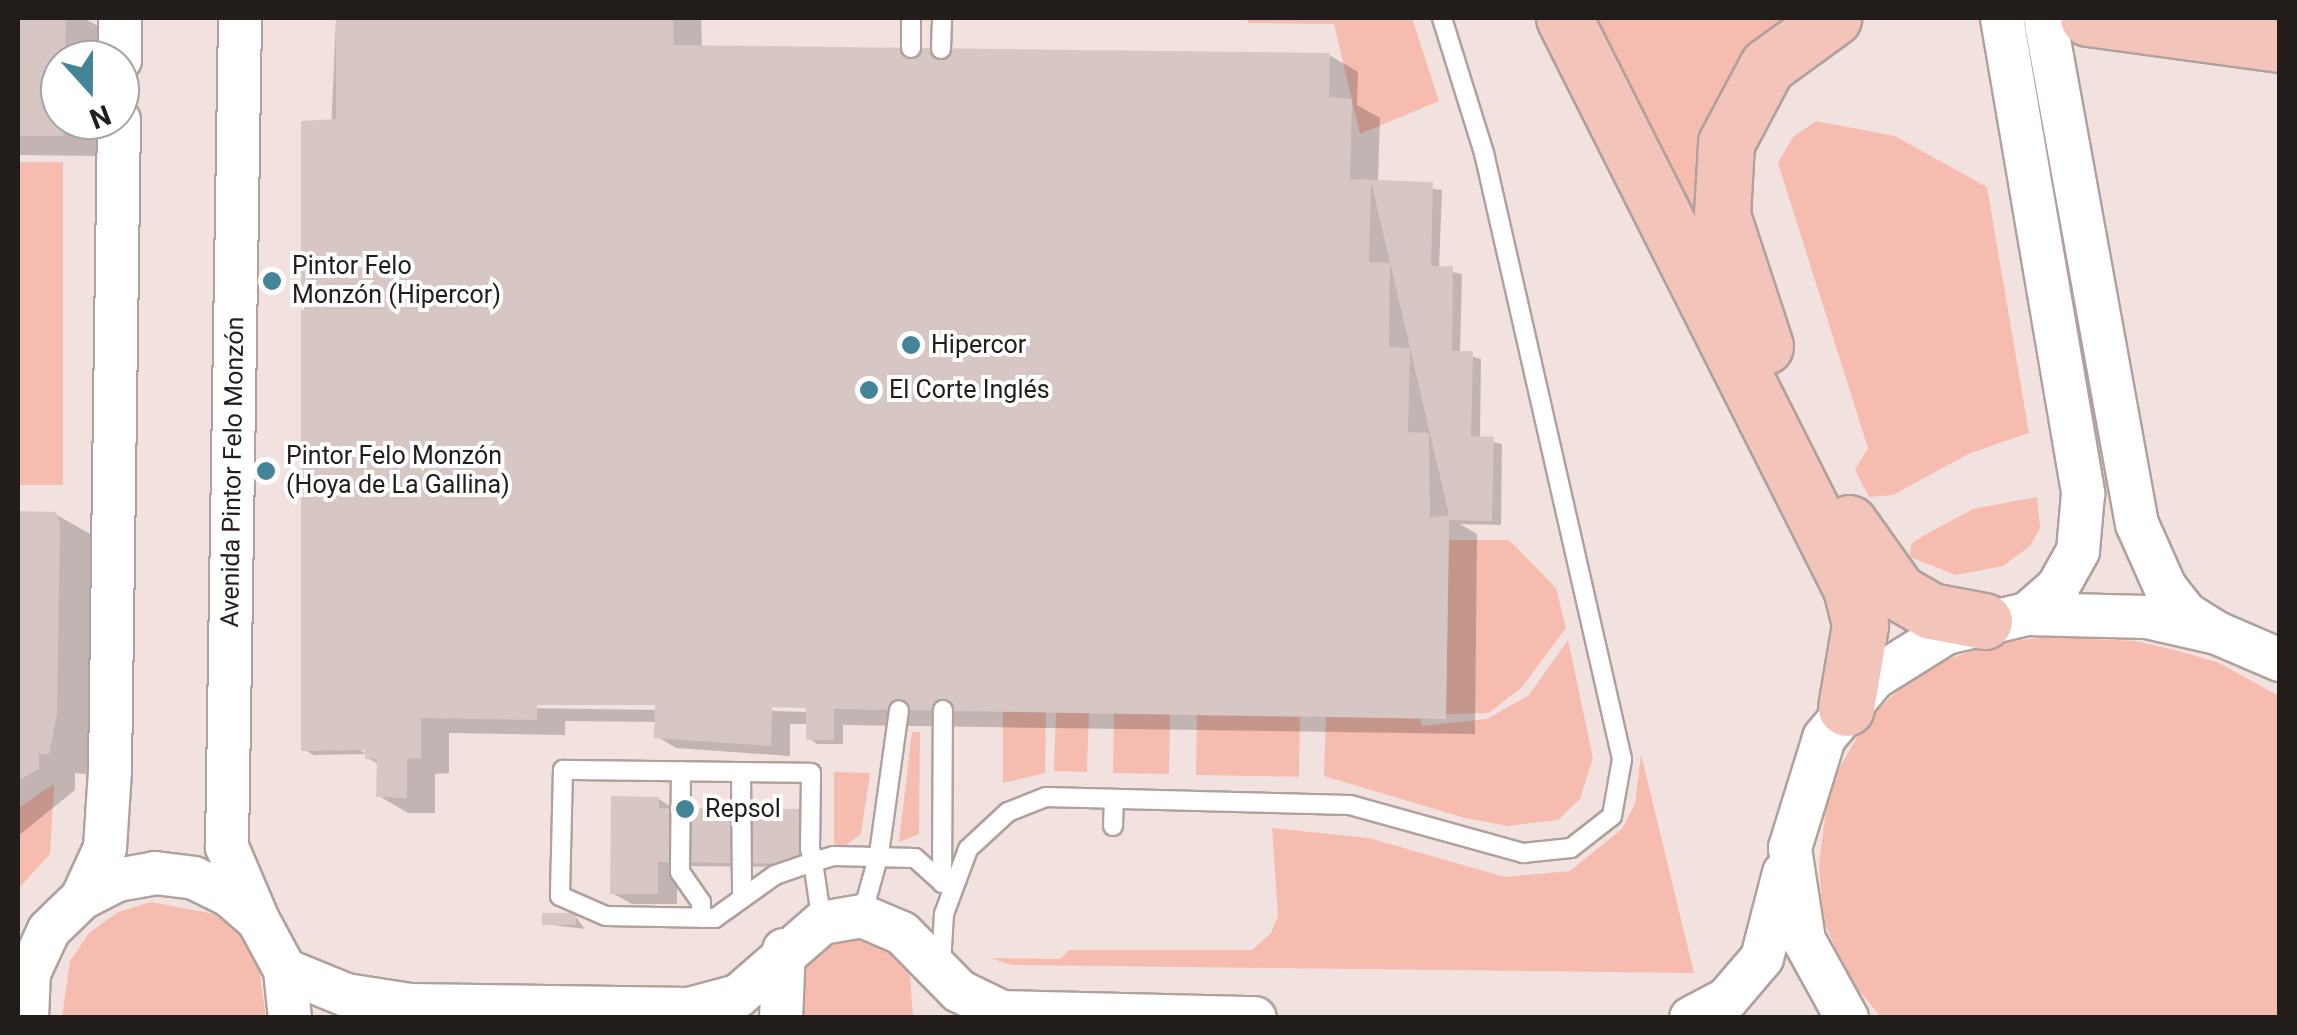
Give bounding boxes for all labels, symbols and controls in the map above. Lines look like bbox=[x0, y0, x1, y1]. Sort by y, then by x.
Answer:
north arrow bbox=[40, 40, 140, 140]
text: N bbox=[85, 98, 115, 136]
place label: Pintor Felo Monzón (Hipercor) bbox=[292, 252, 501, 311]
marker: Pintor Felo Monzón (Hipercor) bbox=[261, 270, 283, 292]
street label: Avenida Pintor Felo Monzón bbox=[215, 316, 251, 628]
place label: Hipercor bbox=[931, 330, 1026, 360]
marker: Hipercor bbox=[900, 334, 922, 356]
place label: El Corte Inglés bbox=[889, 375, 1050, 405]
marker: El Corte Inglés bbox=[858, 379, 880, 401]
place label: Pintor Felo Monzón (Hoya de La Gallina) bbox=[286, 442, 510, 501]
marker: Pintor Felo Monzón (Hoya de La Gallina) bbox=[255, 460, 277, 482]
place label: Repsol bbox=[705, 794, 781, 824]
marker: Repsol bbox=[674, 798, 696, 820]

